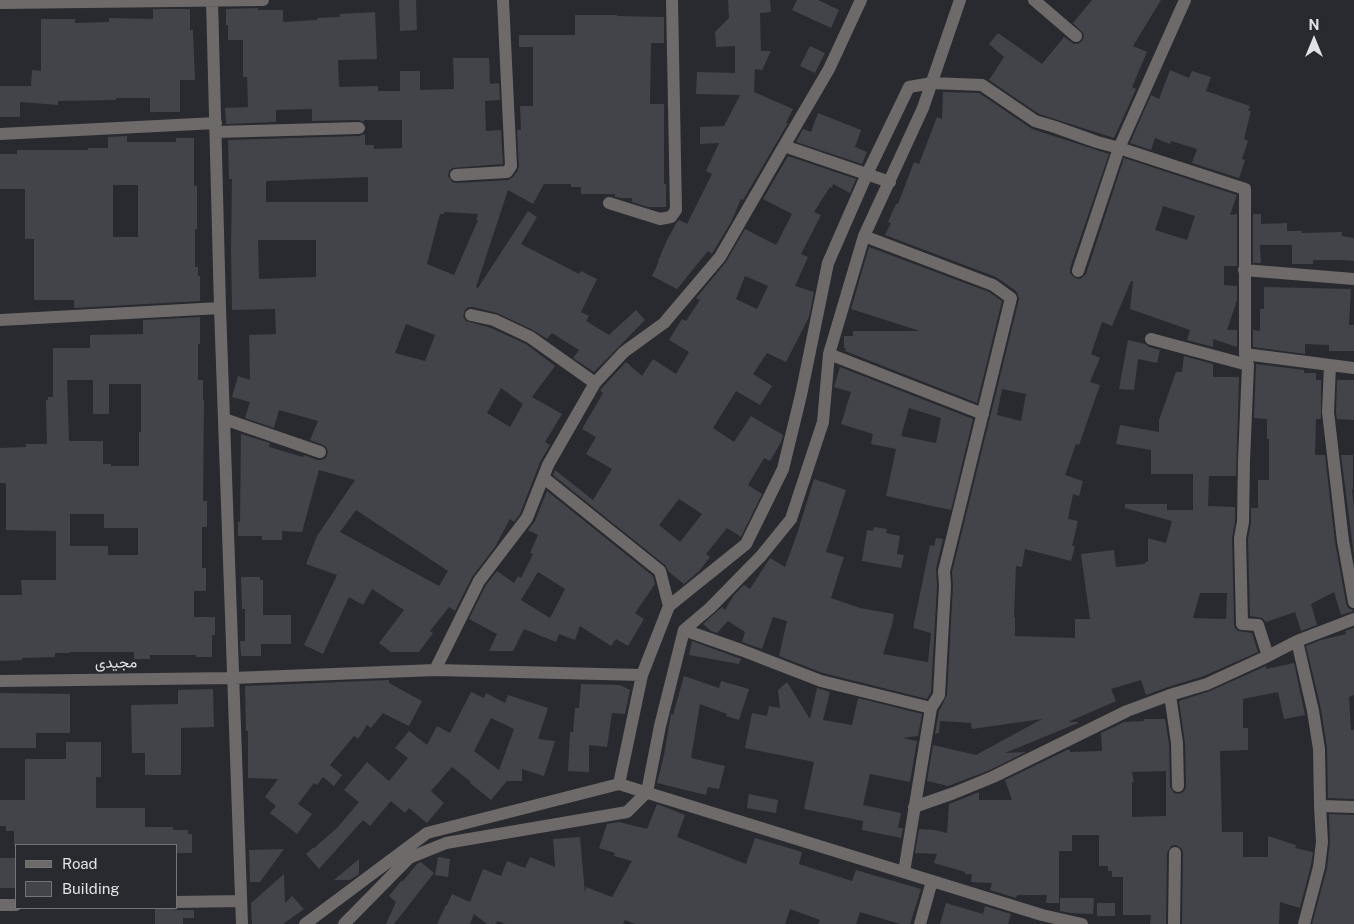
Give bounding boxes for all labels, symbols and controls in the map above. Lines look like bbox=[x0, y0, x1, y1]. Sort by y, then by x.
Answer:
north arrow bbox=[1289, 15, 1339, 65]
text: N bbox=[1309, 17, 1319, 33]
street label: مجیدی bbox=[95, 654, 137, 672]
legend bbox=[15, 844, 178, 909]
text: Road bbox=[62, 855, 98, 872]
text: Building bbox=[62, 880, 120, 897]

